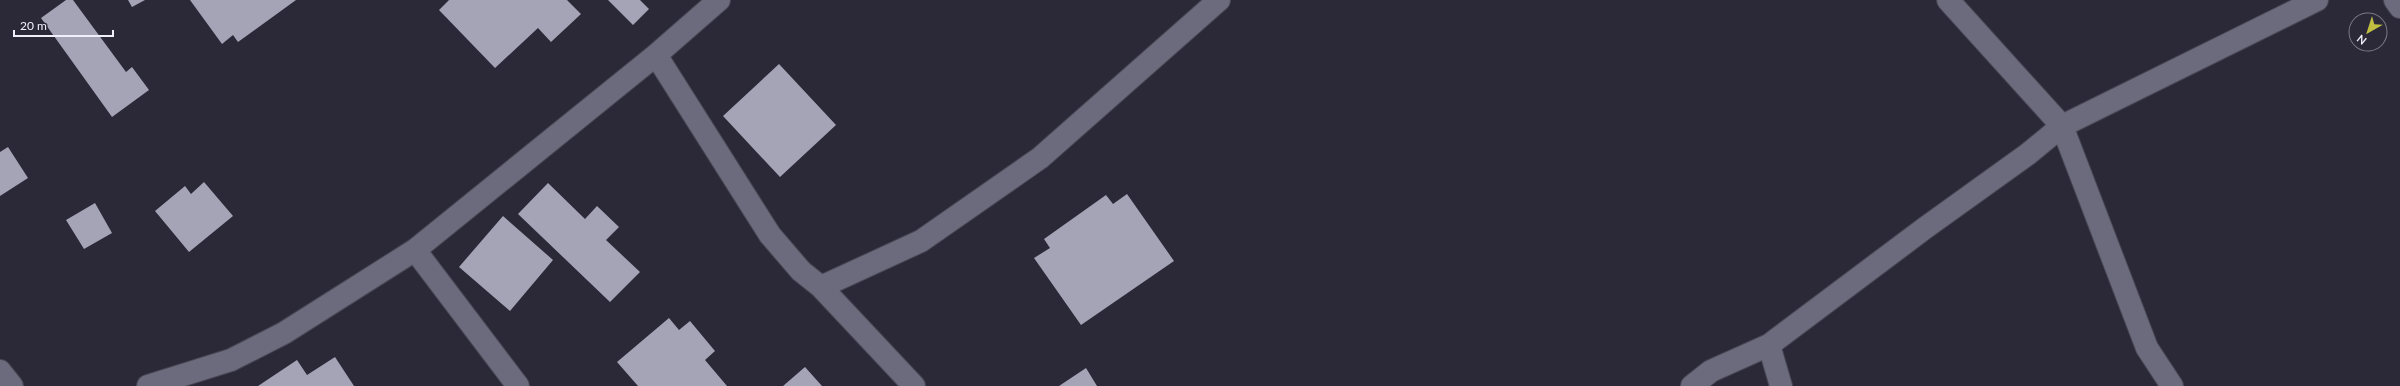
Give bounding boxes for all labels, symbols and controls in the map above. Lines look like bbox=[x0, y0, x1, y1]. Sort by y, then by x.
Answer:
scale bar bbox=[14, 12, 113, 38]
north arrow bbox=[2348, 12, 2388, 52]
text: 20 m bbox=[20, 18, 47, 33]
text: N bbox=[2354, 32, 2369, 48]

